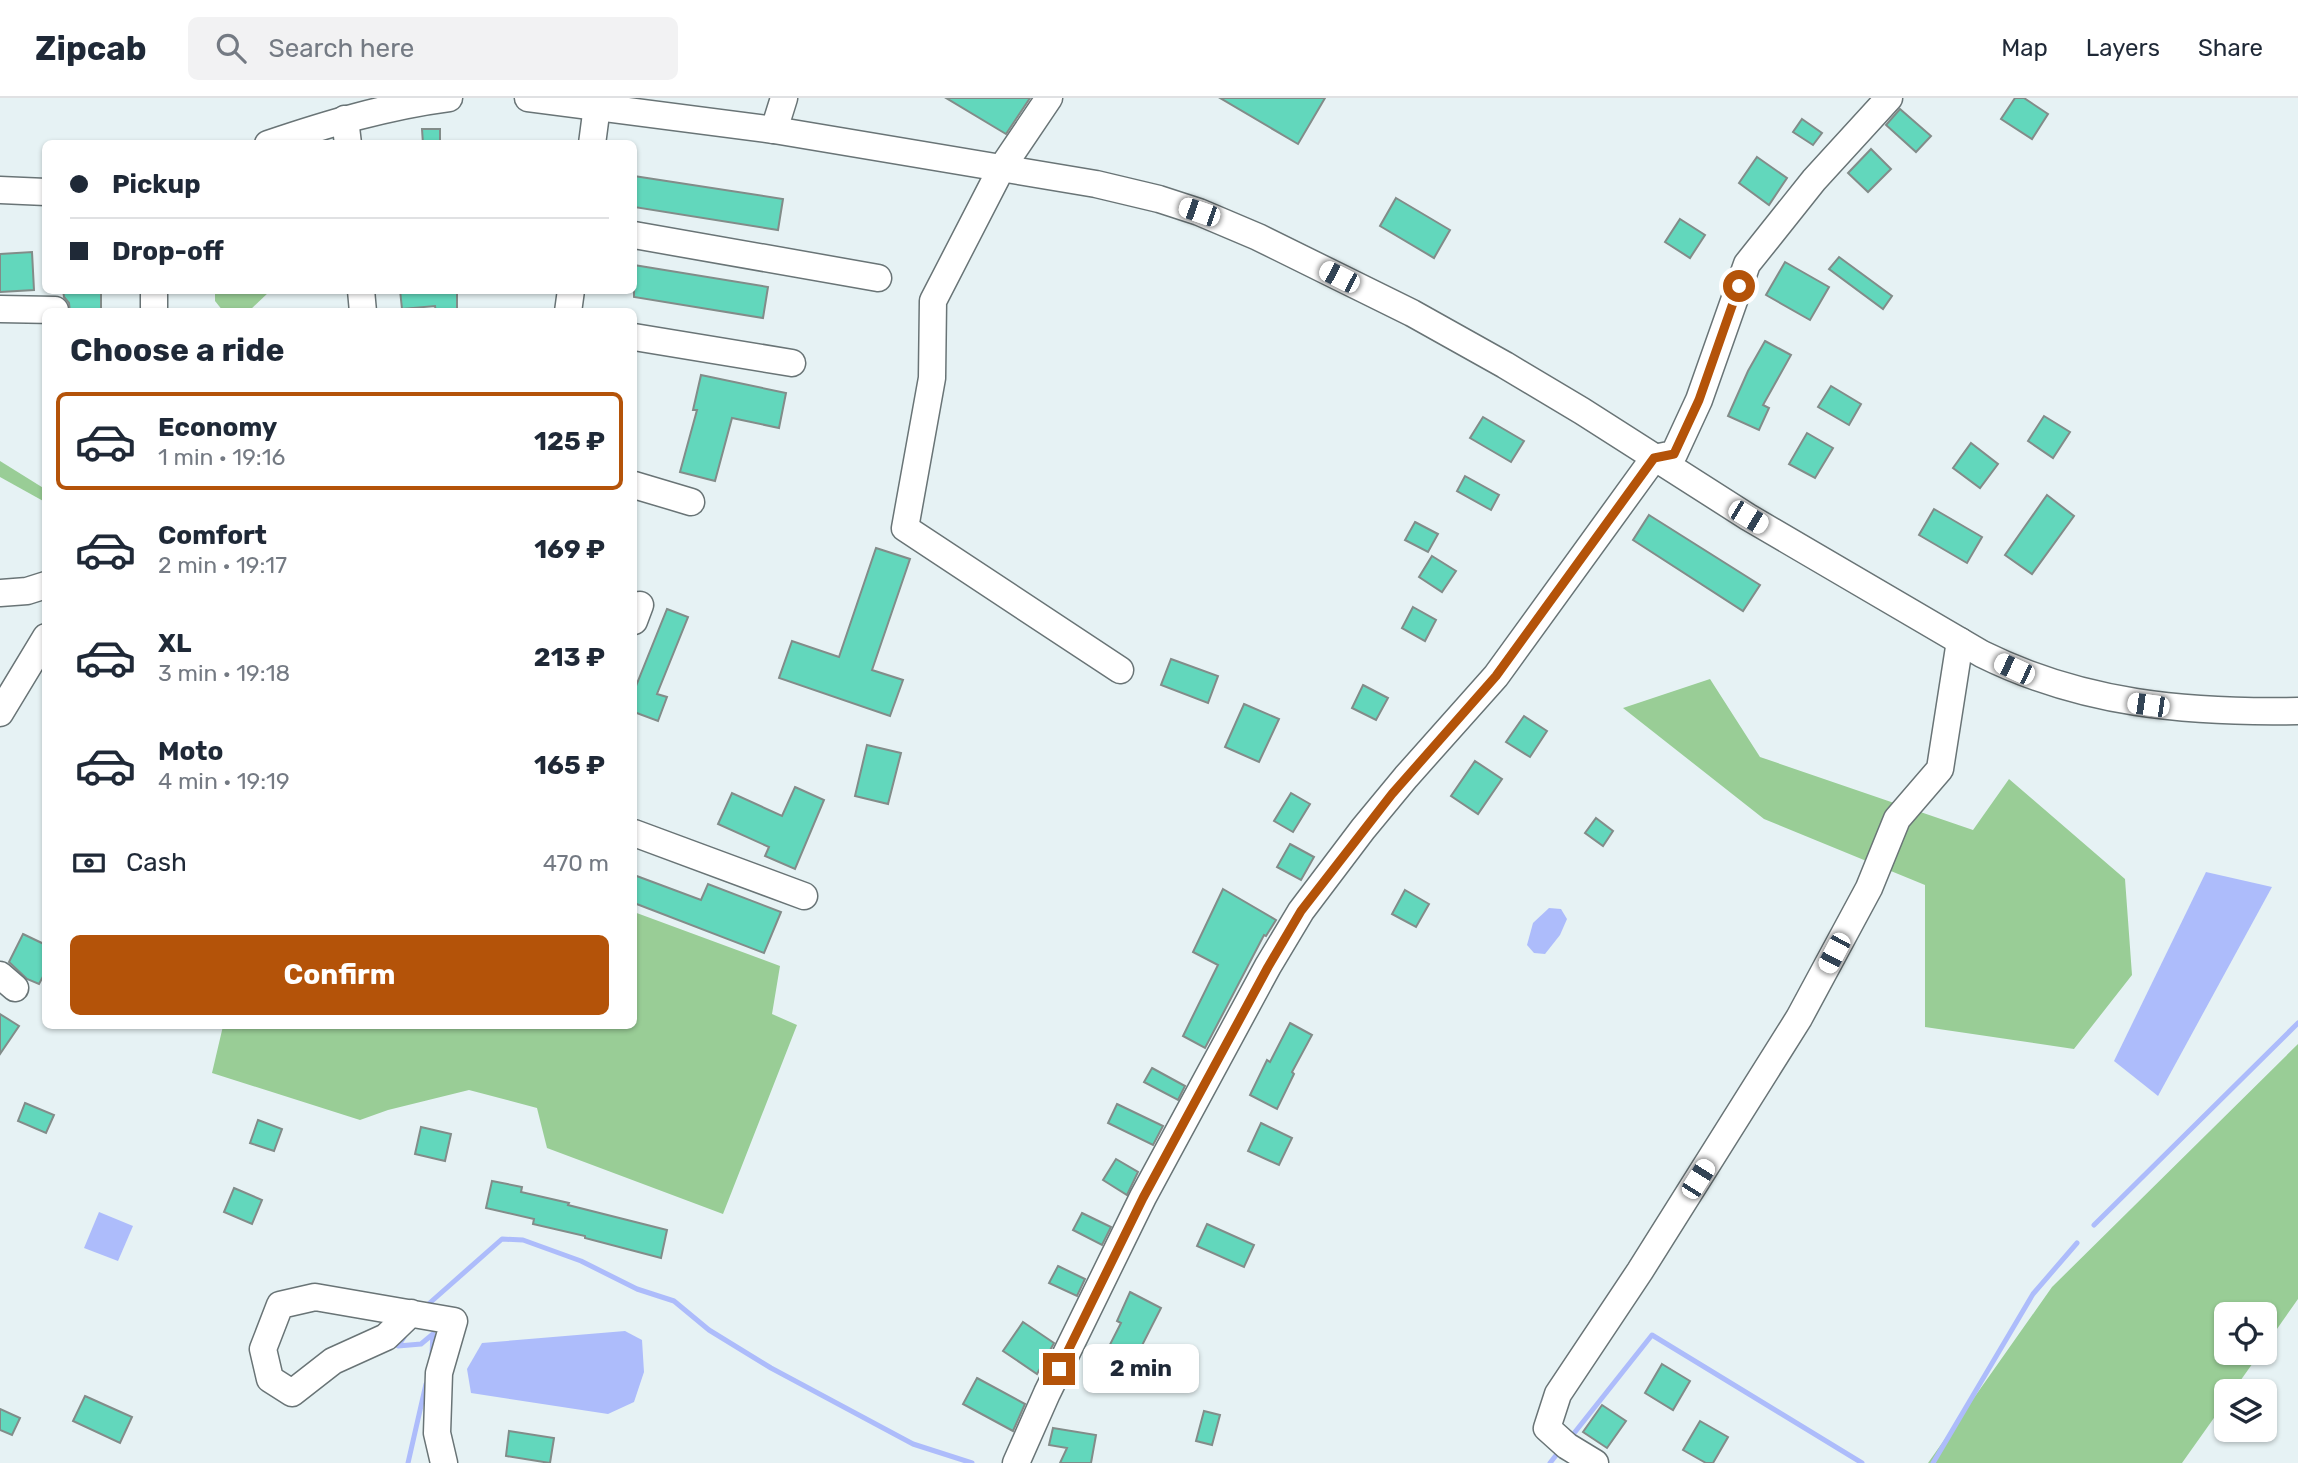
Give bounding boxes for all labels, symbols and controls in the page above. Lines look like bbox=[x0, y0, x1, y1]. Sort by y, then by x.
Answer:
search box bbox=[188, 17, 678, 80]
text: Zipcab bbox=[35, 29, 146, 68]
icon: search bbox=[212, 29, 250, 67]
text: Search here bbox=[268, 33, 414, 64]
text: Map bbox=[2001, 34, 2048, 62]
text: Layers bbox=[2086, 34, 2160, 62]
text: Share bbox=[2198, 34, 2263, 62]
text: Pickup bbox=[112, 169, 201, 200]
car bbox=[1176, 195, 1223, 229]
text: Drop-off bbox=[112, 236, 224, 267]
car bbox=[1316, 258, 1363, 296]
route start bbox=[1723, 270, 1755, 302]
text: Choose a ride bbox=[70, 331, 284, 369]
icon: car bbox=[74, 410, 137, 473]
text: Economy bbox=[158, 412, 277, 443]
text: 125 ₽ bbox=[534, 426, 605, 457]
text: 1 min · 19:16 bbox=[158, 443, 285, 471]
car bbox=[1725, 497, 1772, 537]
icon: car bbox=[74, 518, 137, 581]
text: Comfort bbox=[158, 520, 267, 551]
text: 169 ₽ bbox=[534, 534, 605, 565]
text: 2 min · 19:17 bbox=[158, 551, 287, 579]
icon: car bbox=[74, 626, 137, 689]
text: XL bbox=[158, 628, 191, 659]
text: 213 ₽ bbox=[534, 642, 605, 673]
car bbox=[1991, 651, 2038, 687]
text: 3 min · 19:18 bbox=[158, 659, 290, 687]
car bbox=[2126, 692, 2171, 718]
icon: car bbox=[74, 734, 137, 797]
text: Moto bbox=[158, 736, 223, 767]
text: 165 ₽ bbox=[534, 750, 605, 781]
text: 4 min · 19:19 bbox=[158, 767, 290, 795]
icon: cash bbox=[70, 844, 108, 882]
text: Cash bbox=[126, 847, 187, 878]
text: 470 m bbox=[543, 849, 609, 877]
car bbox=[1815, 930, 1854, 976]
button: Confirm bbox=[70, 935, 609, 1015]
car bbox=[1678, 1156, 1719, 1202]
map controls bbox=[2214, 1302, 2277, 1442]
button: locate bbox=[2214, 1302, 2277, 1365]
callout: 2 min bbox=[1084, 1344, 1199, 1394]
route end bbox=[1043, 1353, 1075, 1385]
text: 2 min bbox=[1110, 1354, 1172, 1382]
button: layers bbox=[2214, 1379, 2277, 1442]

